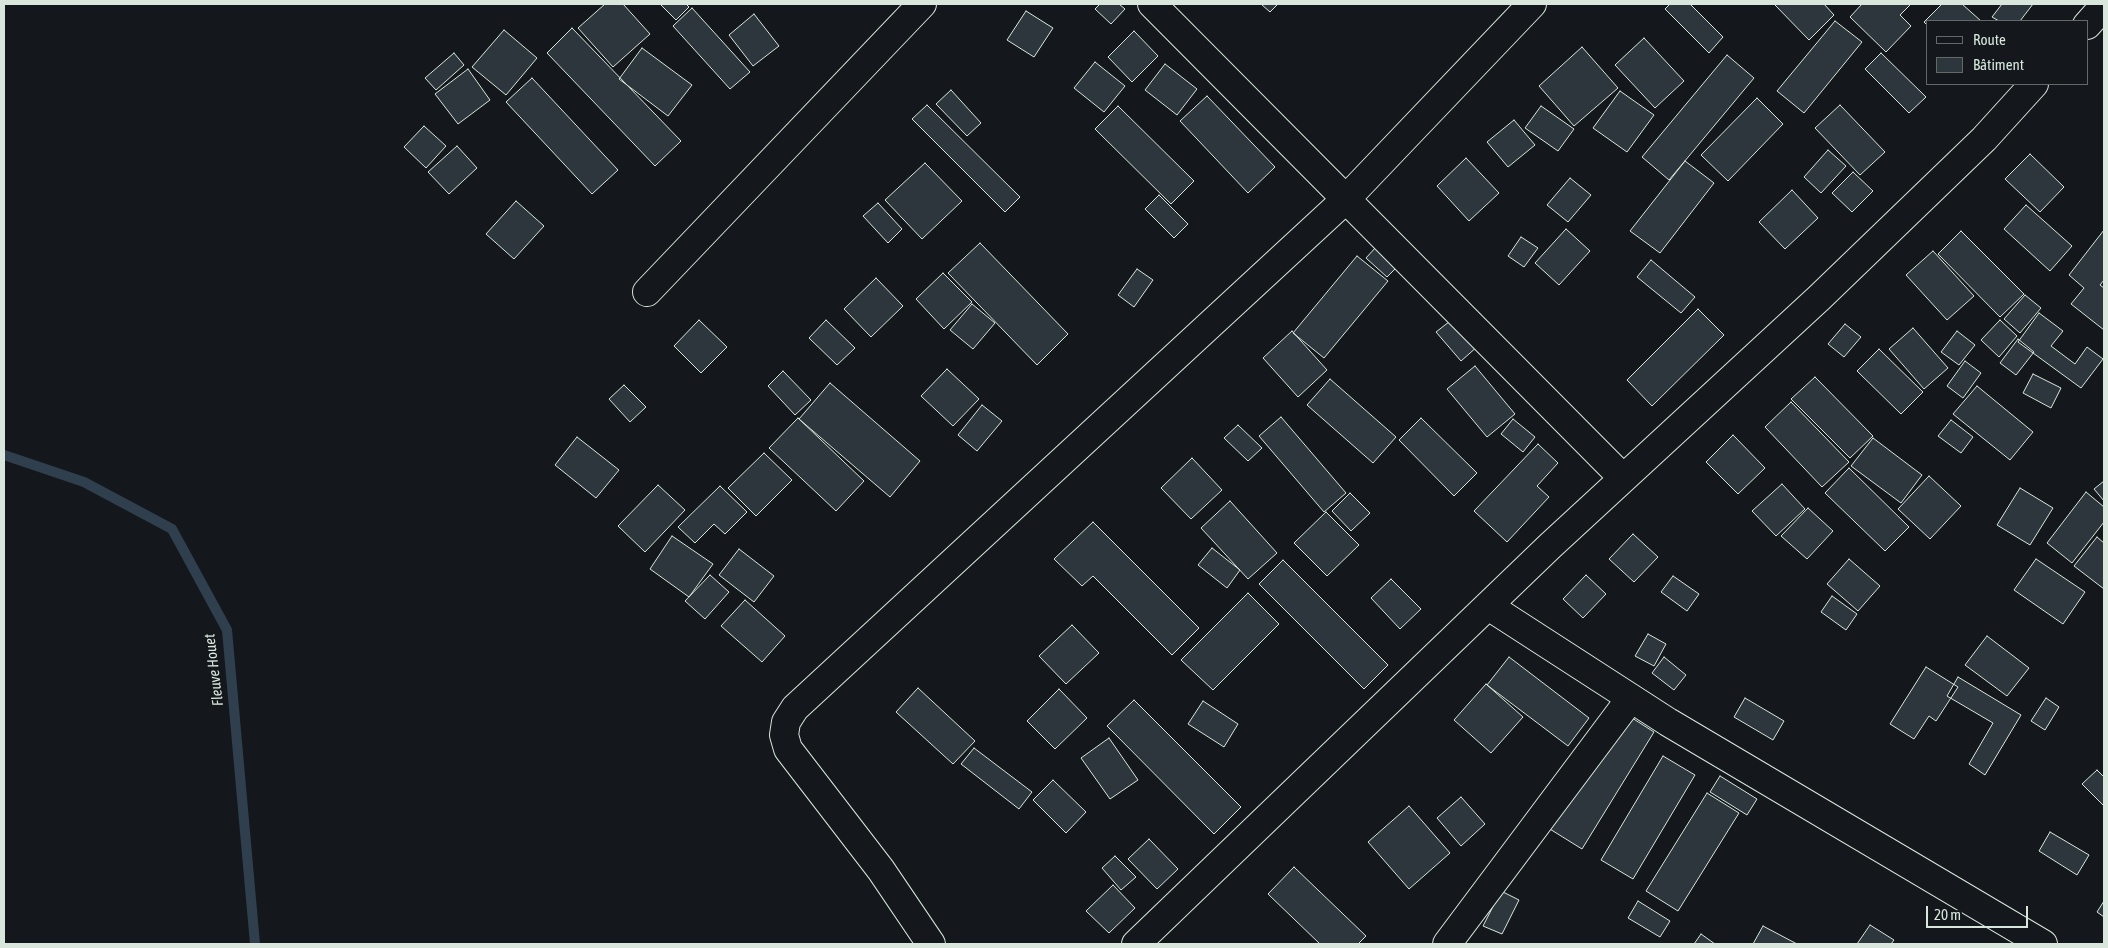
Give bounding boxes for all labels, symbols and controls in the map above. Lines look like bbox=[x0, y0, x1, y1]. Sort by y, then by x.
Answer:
legend bbox=[1926, 20, 2088, 85]
text: Route bbox=[1973, 31, 2006, 48]
text: Bâtiment bbox=[1973, 56, 2024, 73]
water label: Fleuve Houet bbox=[201, 633, 227, 707]
scale bar bbox=[1928, 896, 2030, 928]
text: 20 m bbox=[1934, 906, 1961, 923]

